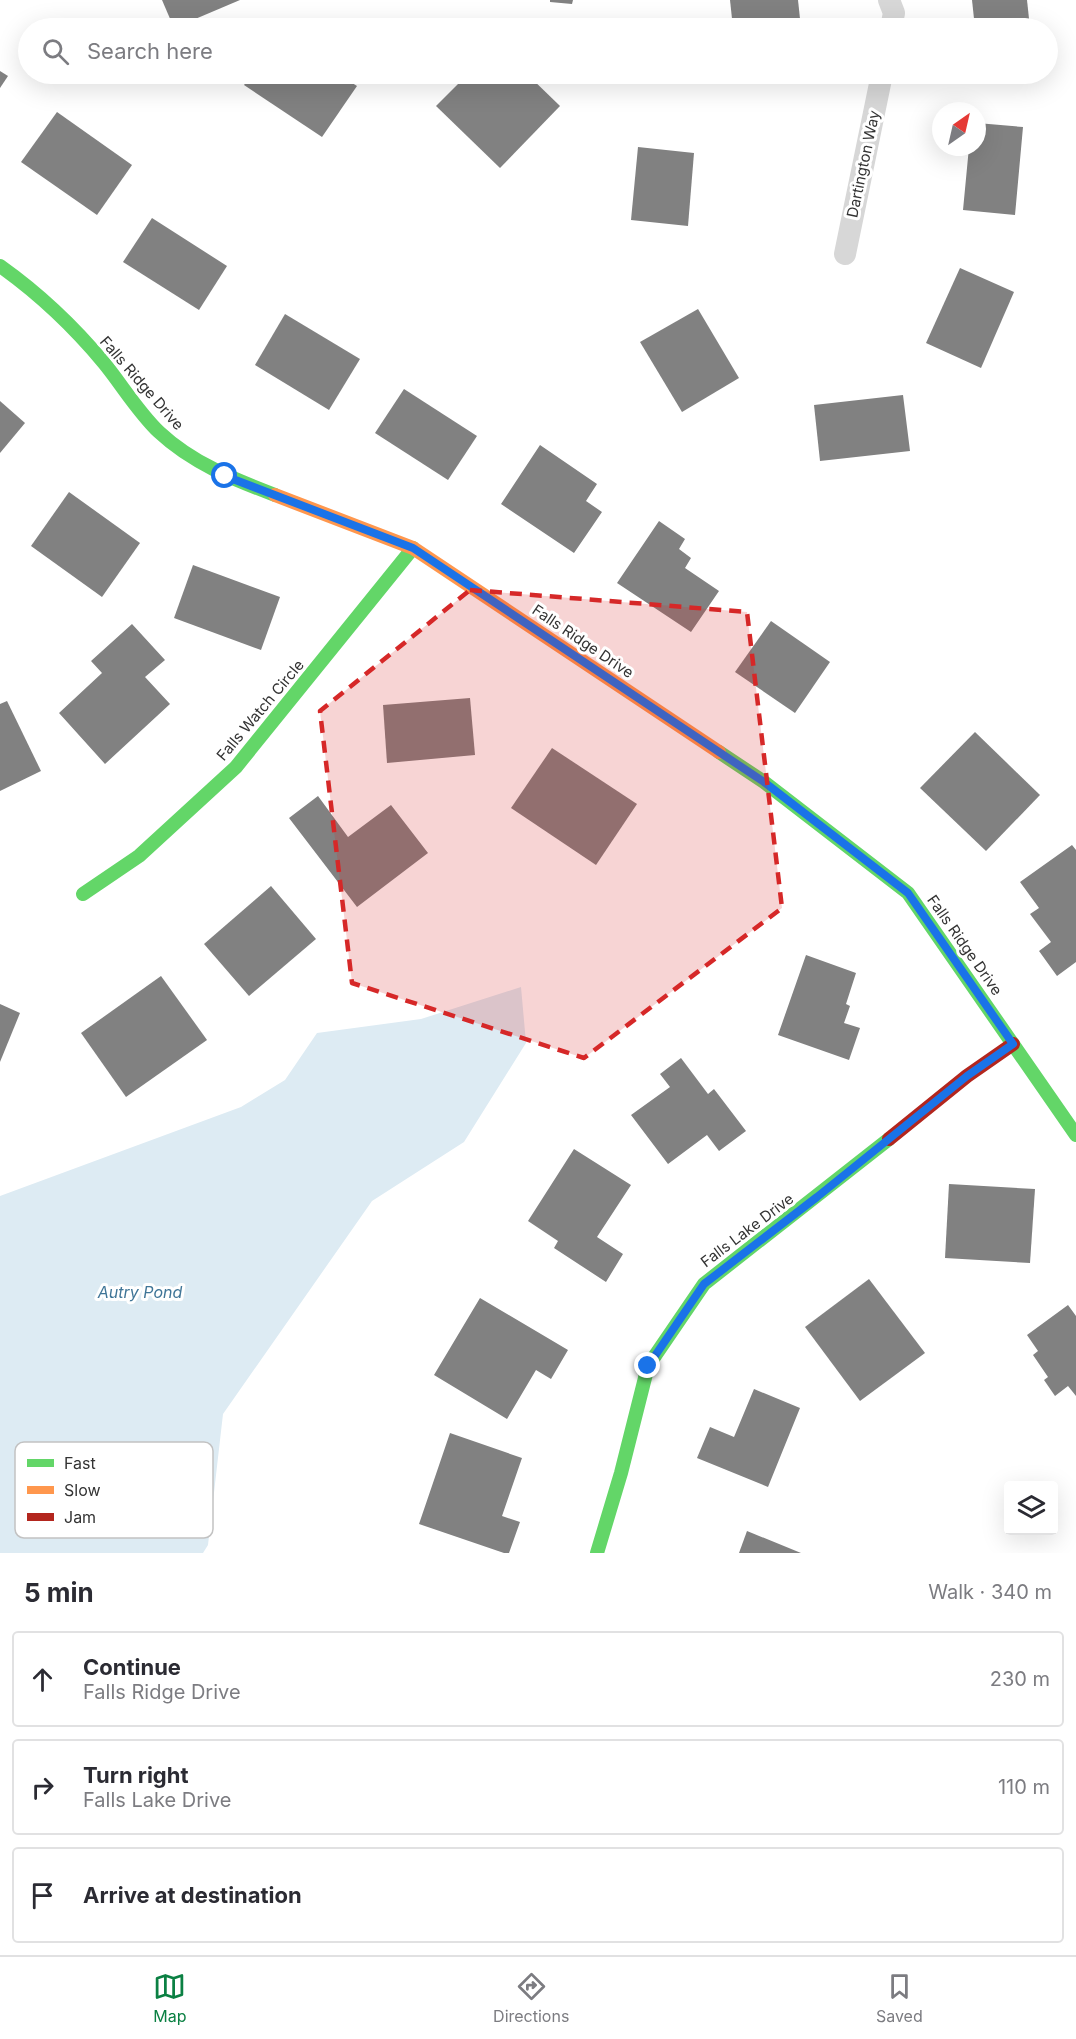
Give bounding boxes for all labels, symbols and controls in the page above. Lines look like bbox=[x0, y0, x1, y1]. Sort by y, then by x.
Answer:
search box bbox=[18, 18, 1058, 84]
icon: search bbox=[39, 35, 72, 68]
text: Search here bbox=[87, 38, 213, 64]
north arrow bbox=[932, 102, 986, 156]
street label: Dartington Way bbox=[842, 108, 884, 219]
street label: Falls Ridge Drive bbox=[96, 332, 188, 434]
route start bbox=[211, 462, 237, 488]
street label: Falls Ridge Drive bbox=[529, 600, 637, 682]
street label: Falls Watch Circle bbox=[212, 656, 308, 764]
street label: Falls Ridge Drive bbox=[923, 891, 1007, 999]
street label: Falls Lake Drive bbox=[697, 1189, 797, 1271]
water label: Autry Pond bbox=[97, 1282, 182, 1302]
route end bbox=[634, 1352, 660, 1378]
legend bbox=[15, 1442, 213, 1538]
text: Fast bbox=[64, 1453, 96, 1473]
text: Slow bbox=[64, 1480, 101, 1500]
map controls bbox=[1004, 1481, 1058, 1535]
button: layers bbox=[1004, 1481, 1058, 1535]
text: Jam bbox=[64, 1507, 96, 1527]
text: 5 min bbox=[24, 1577, 94, 1608]
text: Walk · 340 m bbox=[928, 1580, 1052, 1604]
text: Continue bbox=[83, 1654, 181, 1680]
icon: ahead bbox=[26, 1663, 59, 1696]
text: 230 m bbox=[990, 1667, 1050, 1691]
text: Falls Ridge Drive bbox=[83, 1680, 241, 1704]
text: Turn right bbox=[83, 1762, 189, 1788]
icon: right bbox=[26, 1771, 59, 1804]
text: 110 m bbox=[998, 1775, 1050, 1799]
text: Falls Lake Drive bbox=[83, 1788, 231, 1812]
icon: arrive bbox=[26, 1879, 59, 1912]
text: Arrive at destination bbox=[83, 1882, 302, 1908]
tab: Map bbox=[153, 1970, 187, 2026]
tab: Directions bbox=[493, 1970, 569, 2026]
tab: Saved bbox=[876, 1970, 923, 2026]

